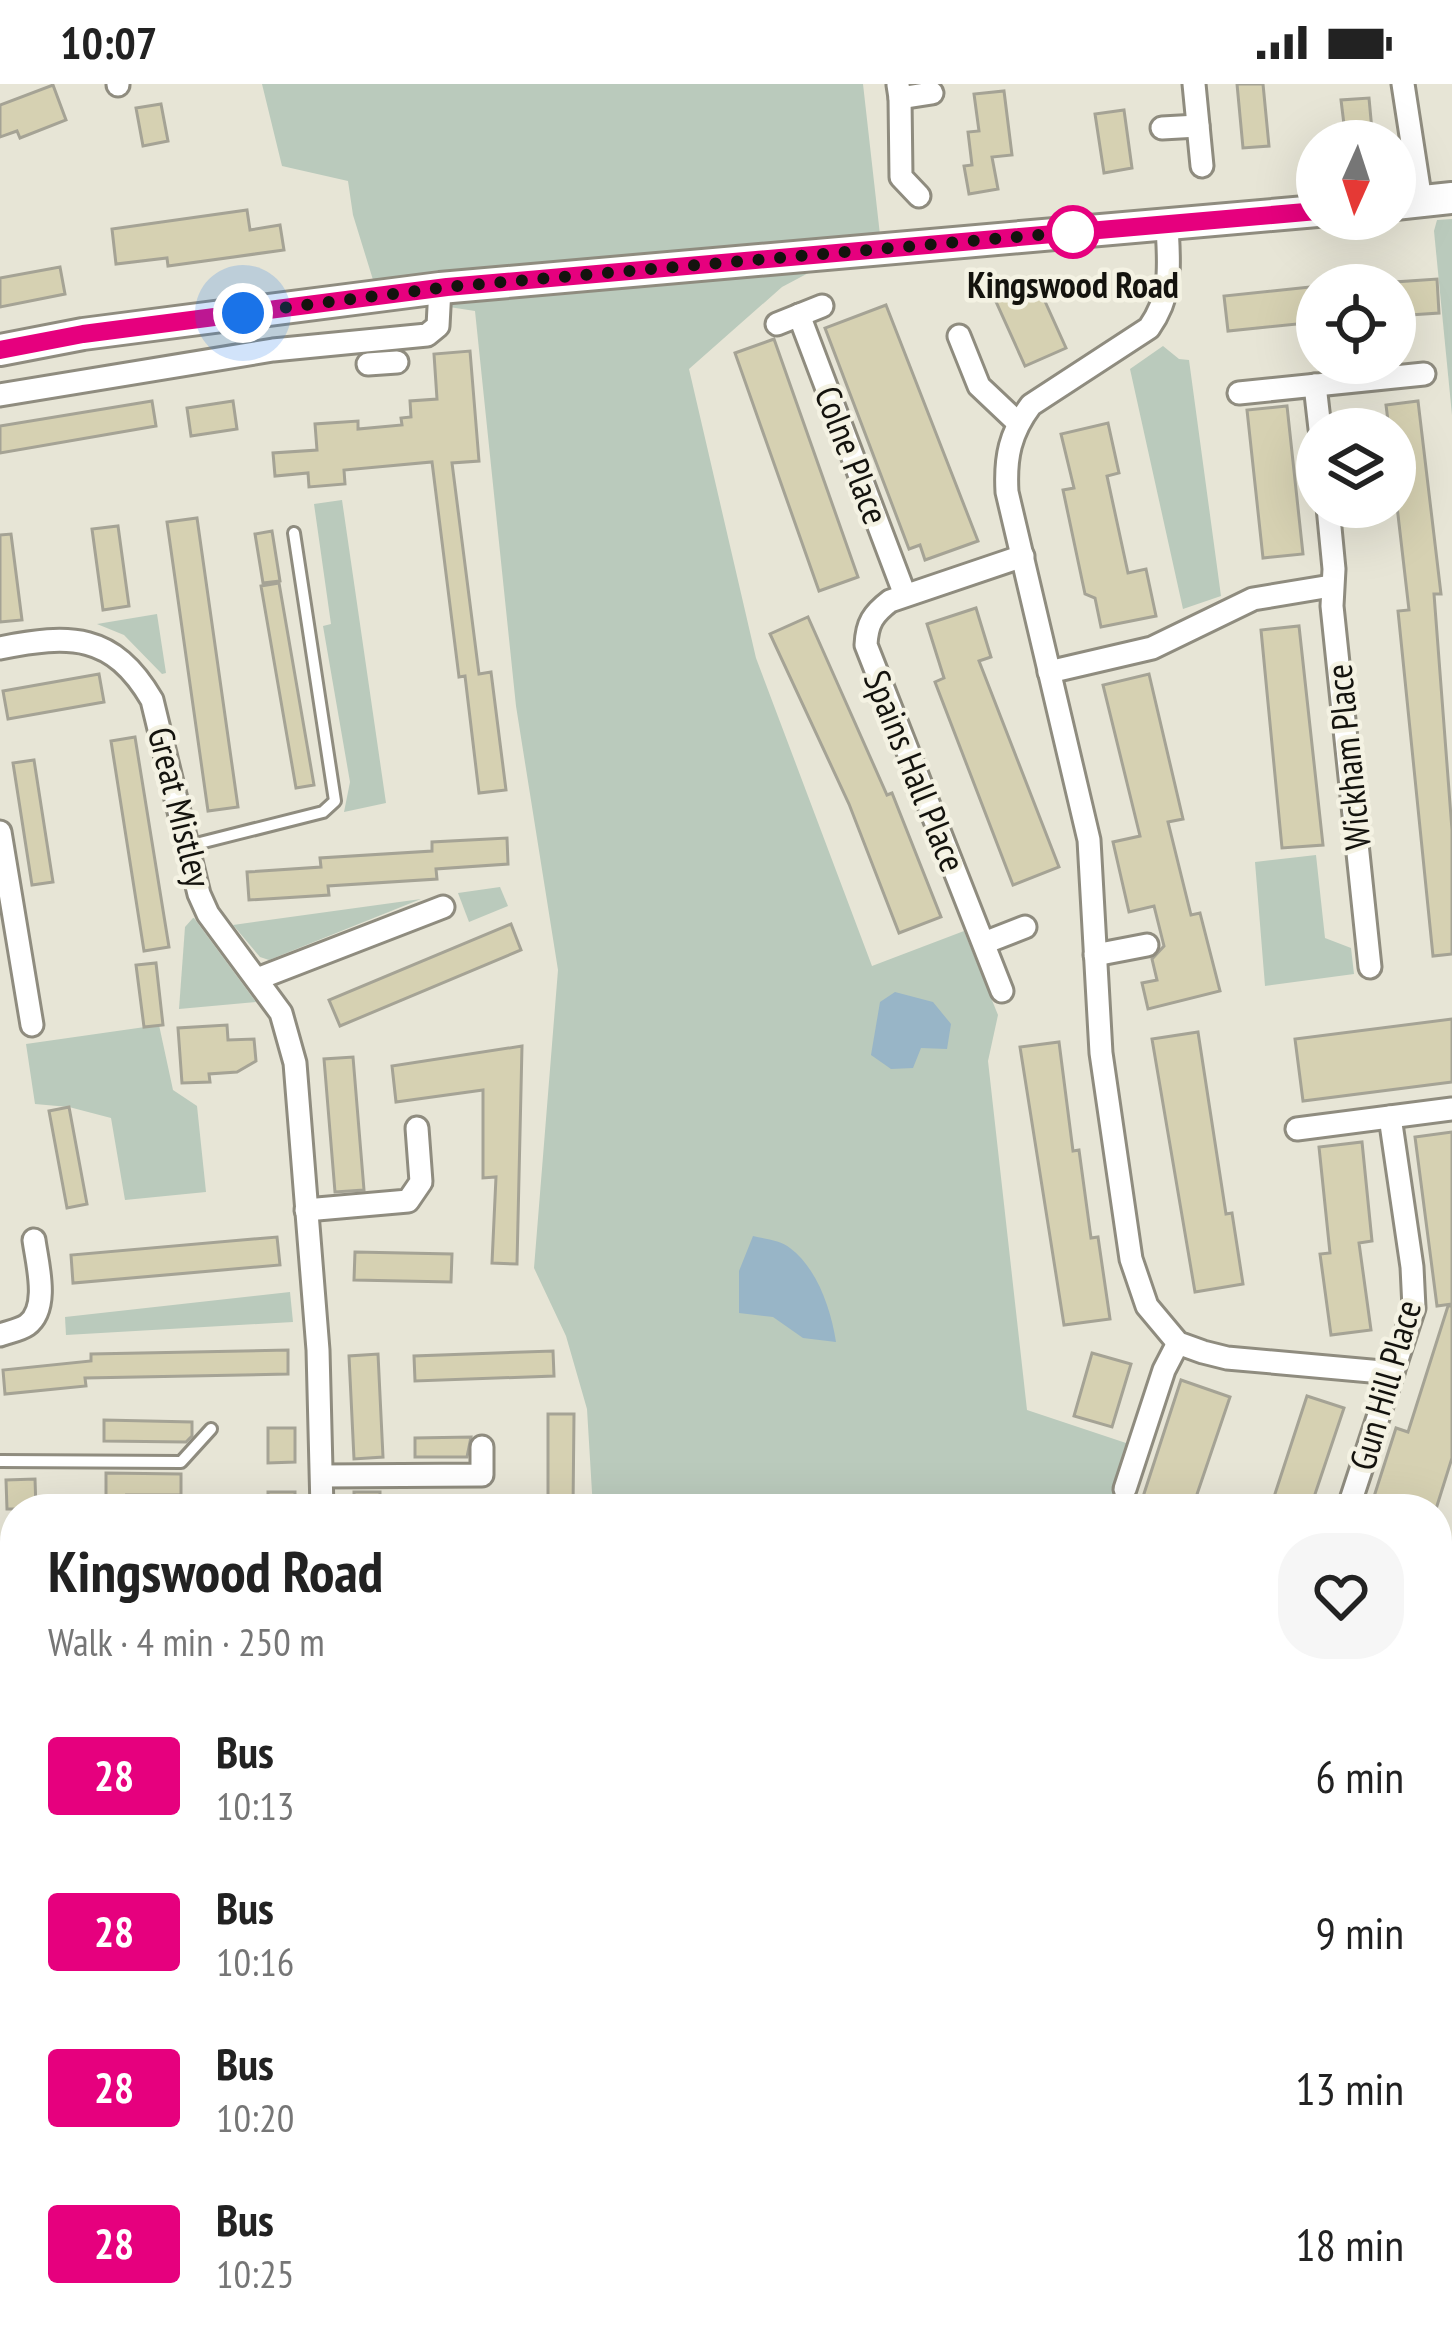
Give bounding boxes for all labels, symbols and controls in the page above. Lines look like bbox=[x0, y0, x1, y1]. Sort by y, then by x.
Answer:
text: 10:07 bbox=[60, 13, 157, 71]
north arrow bbox=[1296, 120, 1416, 240]
map controls bbox=[1296, 120, 1416, 528]
marker: Kingswood Road bbox=[1048, 207, 1098, 257]
place label: Kingswood Road bbox=[967, 261, 1179, 308]
button: locate bbox=[1296, 264, 1416, 384]
your location bbox=[213, 283, 273, 343]
street label: Colne Place bbox=[805, 379, 900, 530]
button: layers bbox=[1296, 408, 1416, 528]
street label: Wickham Place bbox=[1314, 662, 1381, 852]
street label: Spains Hall Place bbox=[854, 663, 977, 878]
street label: Great Mistley bbox=[138, 722, 223, 892]
street label: Gun Hill Place bbox=[1338, 1295, 1431, 1475]
button: heart bbox=[1278, 1533, 1404, 1659]
text: Kingswood Road bbox=[48, 1534, 383, 1608]
text: Walk · 4 min · 250 m bbox=[48, 1616, 325, 1667]
text: Bus bbox=[216, 1722, 274, 1780]
text: 6 min bbox=[1315, 1747, 1404, 1805]
text: 28 bbox=[94, 1748, 134, 1803]
text: 10:13 bbox=[216, 1780, 294, 1831]
text: Bus bbox=[216, 1878, 274, 1936]
text: 9 min bbox=[1315, 1903, 1404, 1961]
text: 28 bbox=[94, 1904, 134, 1959]
text: 10:16 bbox=[216, 1936, 294, 1987]
text: Bus bbox=[216, 2034, 274, 2092]
text: 13 min bbox=[1295, 2059, 1404, 2117]
text: 28 bbox=[94, 2060, 134, 2115]
text: 10:20 bbox=[216, 2092, 294, 2143]
text: Bus bbox=[216, 2190, 274, 2248]
text: 18 min bbox=[1295, 2215, 1404, 2273]
text: 28 bbox=[94, 2216, 134, 2271]
text: 10:25 bbox=[216, 2248, 294, 2299]

